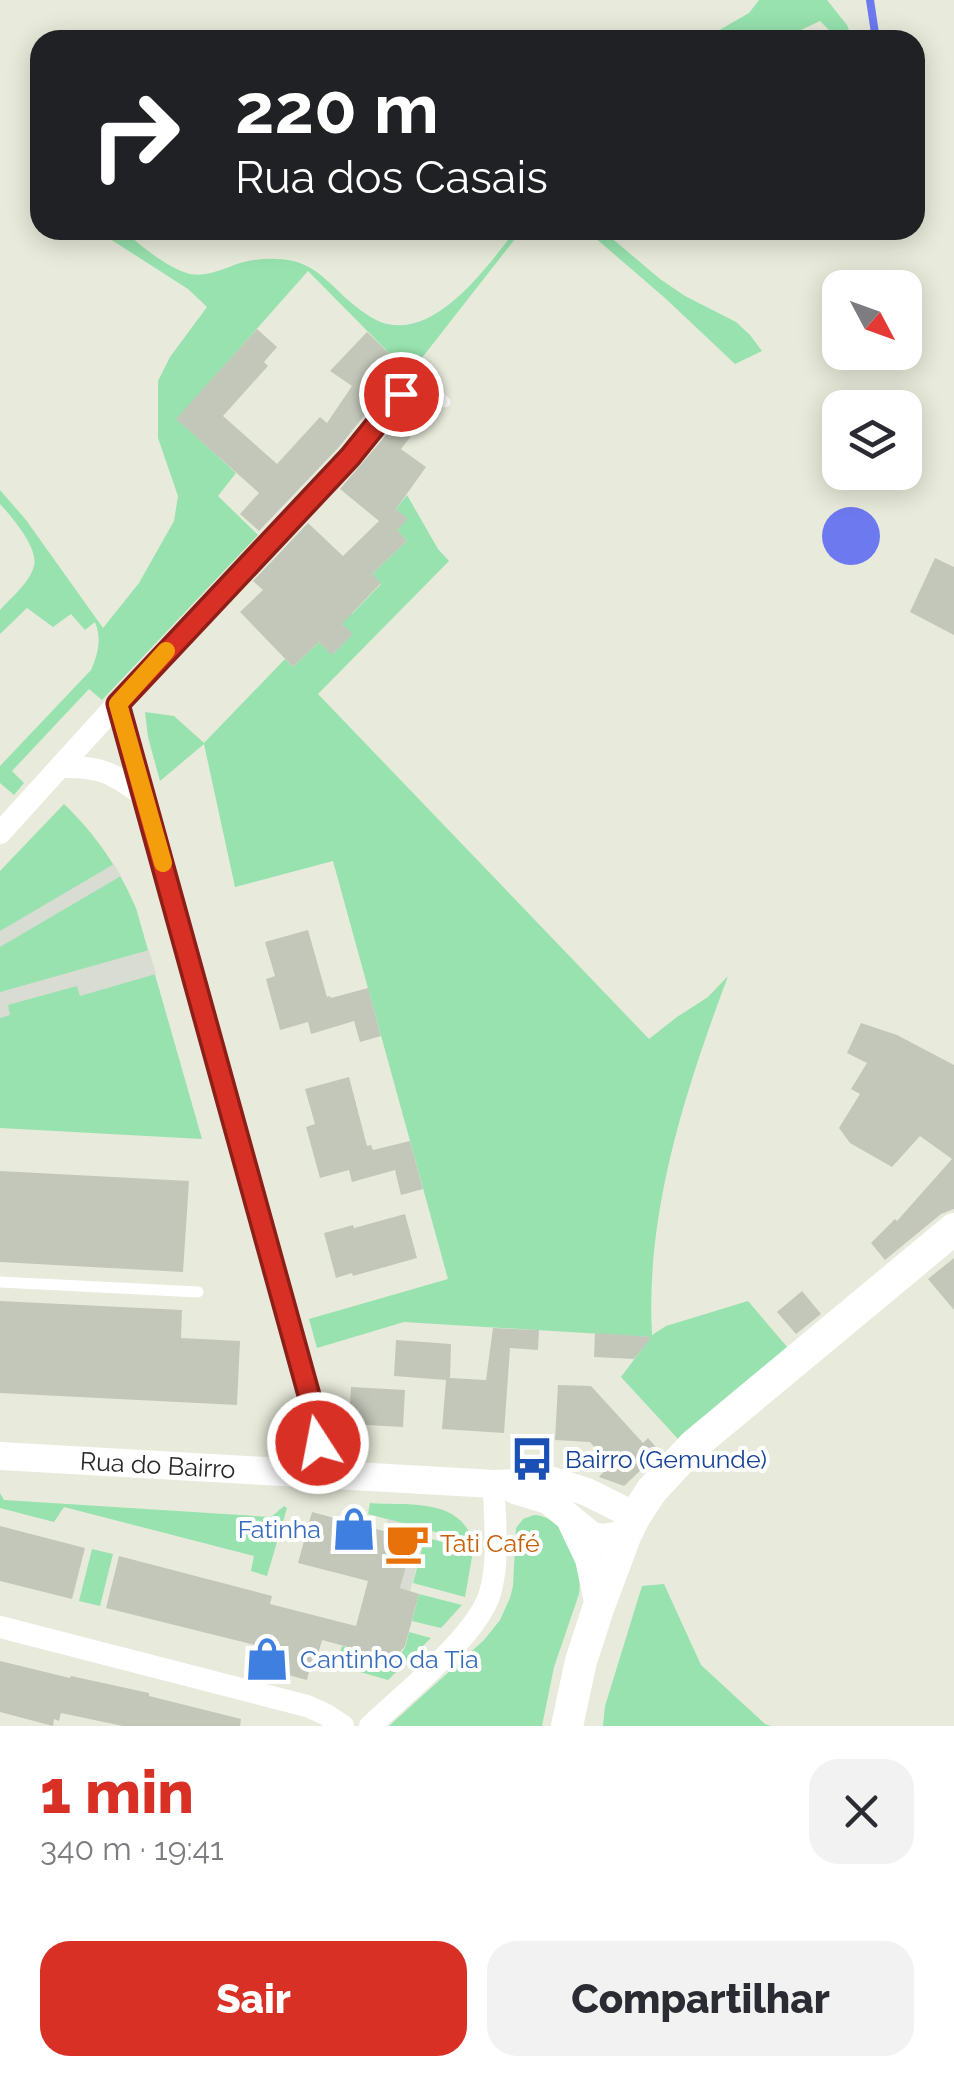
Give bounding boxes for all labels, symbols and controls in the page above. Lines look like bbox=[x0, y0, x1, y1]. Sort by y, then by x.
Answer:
text: 220 m bbox=[235, 67, 439, 149]
icon: right bbox=[70, 70, 200, 200]
text: Rua dos Casais bbox=[235, 151, 548, 204]
north arrow bbox=[822, 270, 922, 370]
map controls bbox=[822, 270, 922, 490]
pin bbox=[359, 352, 444, 437]
icon: arrive bbox=[374, 367, 429, 422]
button: layers bbox=[822, 390, 922, 490]
position arrow bbox=[266, 1391, 370, 1495]
bus stop icon: Bairro (Gemunde) bbox=[508, 1435, 556, 1483]
place label: Bairro (Gemunde) bbox=[565, 1444, 767, 1474]
street label: Rua do Bairro bbox=[79, 1446, 236, 1484]
shop icon: Fatinha bbox=[330, 1505, 378, 1553]
place label: Fatinha bbox=[238, 1514, 321, 1544]
cafe icon: Tati Café bbox=[383, 1519, 431, 1567]
place label: Tati Café bbox=[440, 1528, 540, 1558]
shop icon: Cantinho da Tia bbox=[243, 1635, 291, 1683]
place label: Cantinho da Tia bbox=[300, 1644, 479, 1674]
text: 1 min bbox=[40, 1757, 194, 1827]
button: close bbox=[809, 1759, 914, 1864]
text: 340 m · 19:41 bbox=[40, 1830, 224, 1867]
button: Sair bbox=[40, 1941, 467, 2056]
button: Compartilhar bbox=[487, 1941, 914, 2056]

